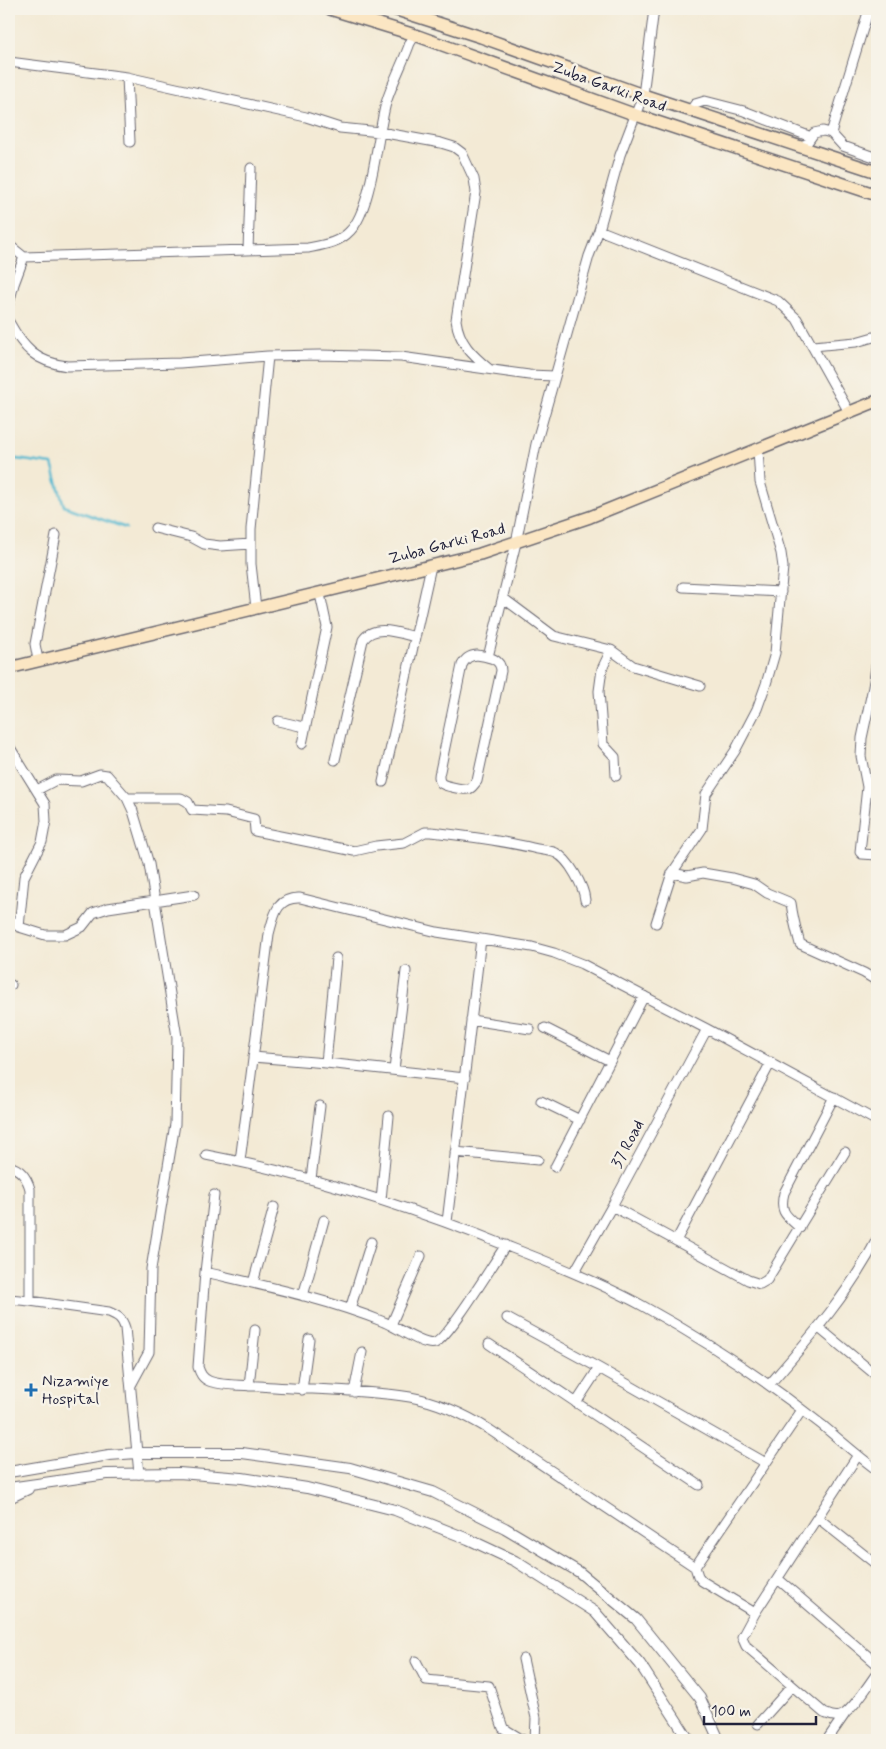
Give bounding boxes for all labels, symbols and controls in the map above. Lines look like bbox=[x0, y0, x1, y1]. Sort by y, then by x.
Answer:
street label: Zuba Garki Road bbox=[549, 57, 669, 117]
street label: Zuba Garki Road bbox=[386, 518, 508, 570]
street label: 37 Road bbox=[607, 1116, 649, 1172]
place label: Nizamiye Hospital bbox=[42, 1371, 109, 1410]
marker: Nizamiye Hospital bbox=[24, 1383, 38, 1397]
scale bar bbox=[704, 1694, 816, 1726]
text: 100 m bbox=[711, 1702, 751, 1722]

